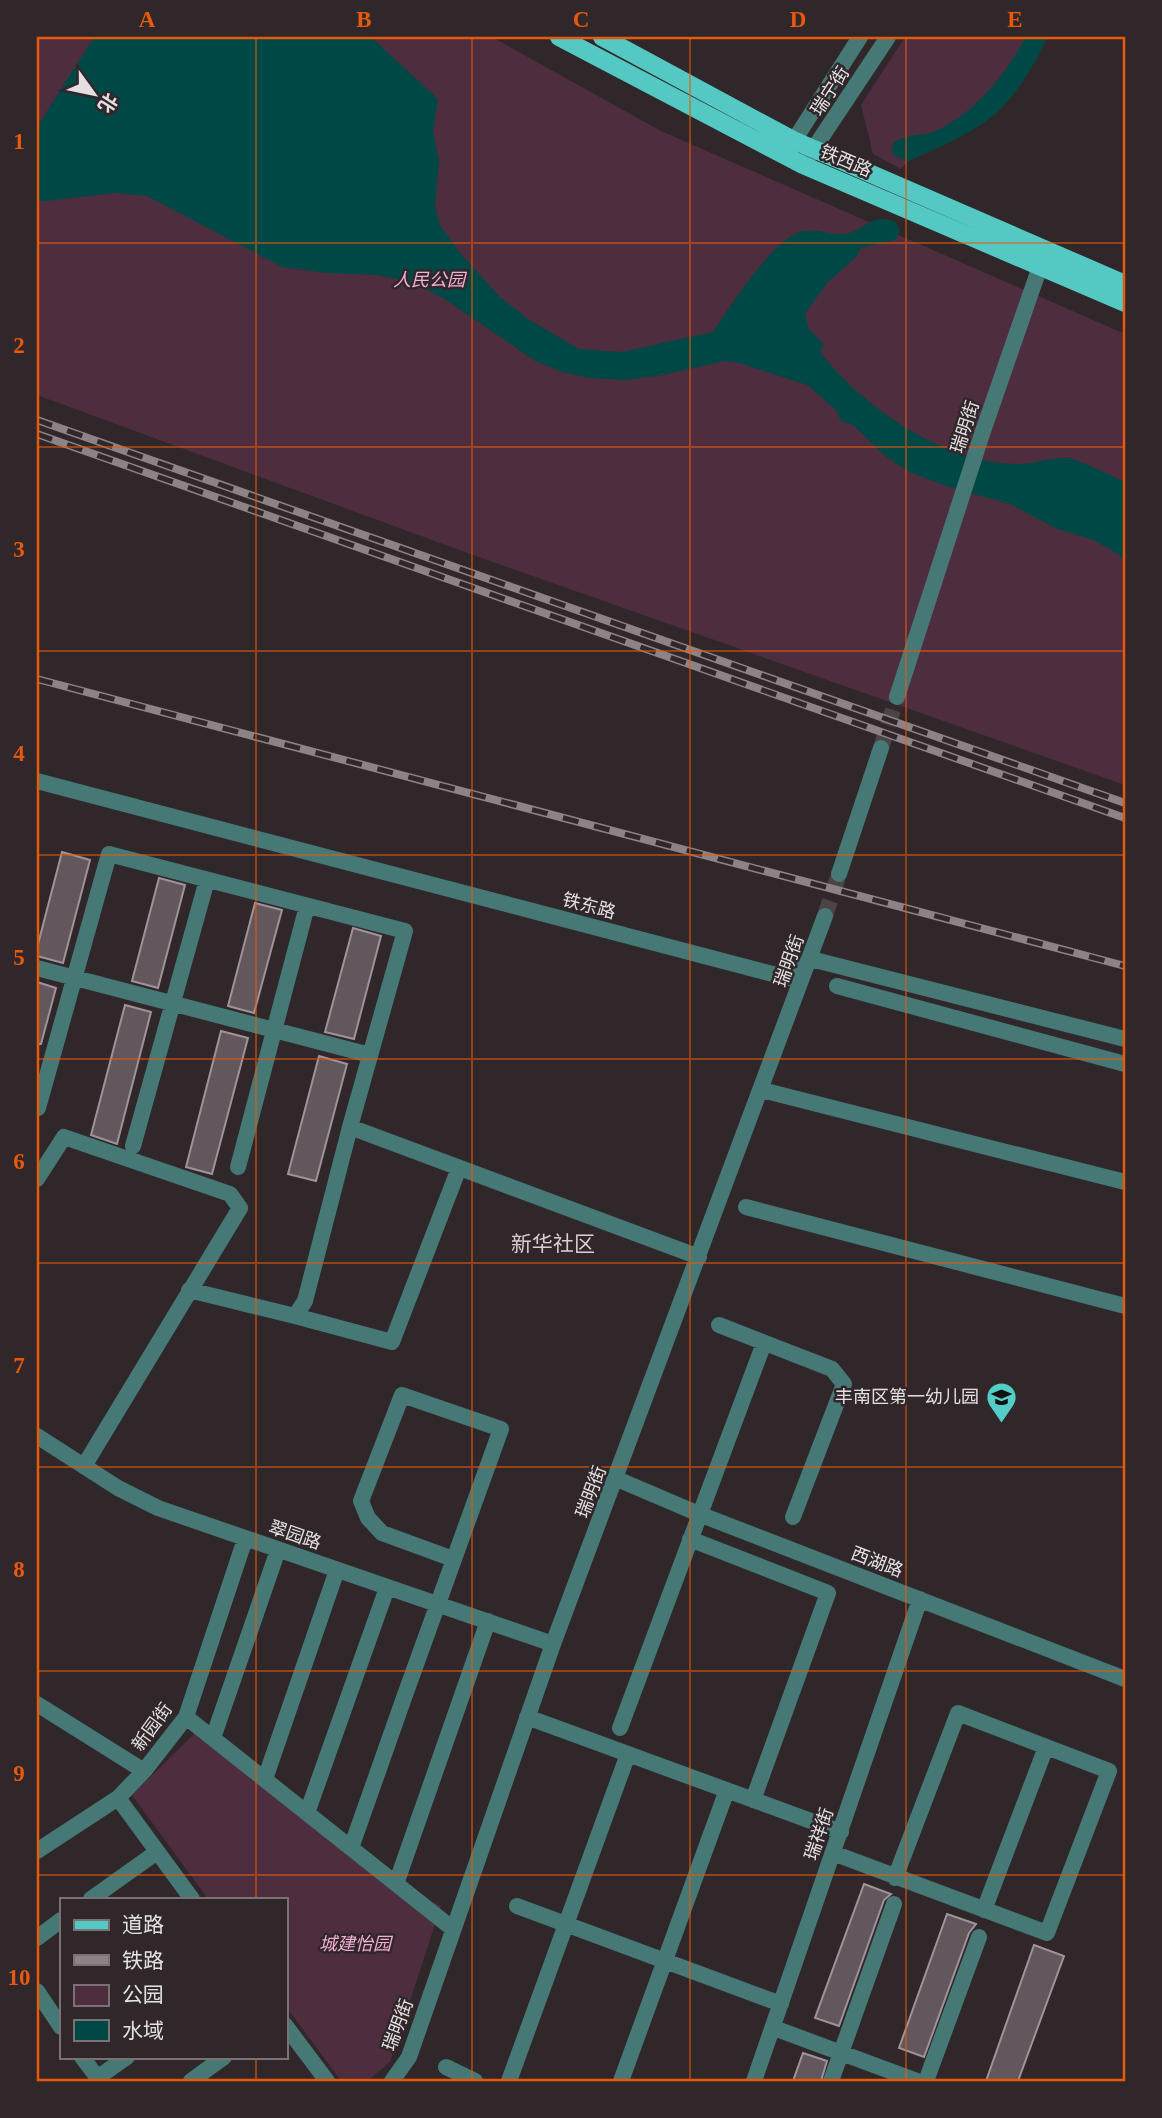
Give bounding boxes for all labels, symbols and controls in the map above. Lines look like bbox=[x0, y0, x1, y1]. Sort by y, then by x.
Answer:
text: A bbox=[139, 7, 156, 32]
text: B bbox=[356, 7, 372, 32]
text: C bbox=[573, 7, 589, 32]
text: D bbox=[790, 7, 806, 32]
text: E bbox=[1007, 7, 1023, 32]
north arrow bbox=[60, 60, 130, 130]
street label: 瑞宁街 bbox=[807, 63, 853, 119]
text: 北 bbox=[94, 89, 122, 117]
text: 1 bbox=[13, 129, 25, 154]
street label: 铁西路 bbox=[817, 141, 875, 181]
park label: 人民公园 bbox=[393, 270, 468, 290]
text: 2 bbox=[13, 333, 25, 358]
street label: 瑞明街 bbox=[947, 398, 983, 456]
text: 3 bbox=[13, 537, 25, 562]
text: 4 bbox=[13, 741, 25, 766]
street label: 铁东路 bbox=[560, 889, 618, 923]
street label: 瑞明街 bbox=[770, 932, 808, 990]
text: 5 bbox=[13, 945, 25, 970]
text: 6 bbox=[13, 1149, 25, 1174]
district label: 新华社区 bbox=[511, 1232, 595, 1256]
text: 7 bbox=[13, 1353, 25, 1378]
school or university icon: 丰南区第一幼儿园 bbox=[985, 1380, 1019, 1424]
place label: 丰南区第一幼儿园 bbox=[835, 1387, 979, 1407]
street label: 瑞明街 bbox=[572, 1463, 610, 1521]
street label: 翠园路 bbox=[266, 1517, 324, 1553]
street label: 西湖路 bbox=[848, 1543, 906, 1581]
text: 8 bbox=[13, 1557, 25, 1582]
street label: 新园街 bbox=[128, 1699, 176, 1755]
text: 9 bbox=[13, 1761, 25, 1786]
street label: 瑞祥街 bbox=[801, 1805, 837, 1863]
legend bbox=[60, 1898, 287, 2058]
text: 道路 bbox=[122, 1913, 164, 1937]
park label: 城建怡园 bbox=[319, 1934, 394, 1954]
text: 铁路 bbox=[122, 1949, 164, 1973]
text: 10 bbox=[8, 1965, 31, 1990]
text: 公园 bbox=[122, 1983, 164, 2007]
street label: 瑞明街 bbox=[379, 1996, 417, 2054]
text: 水域 bbox=[122, 2019, 164, 2043]

